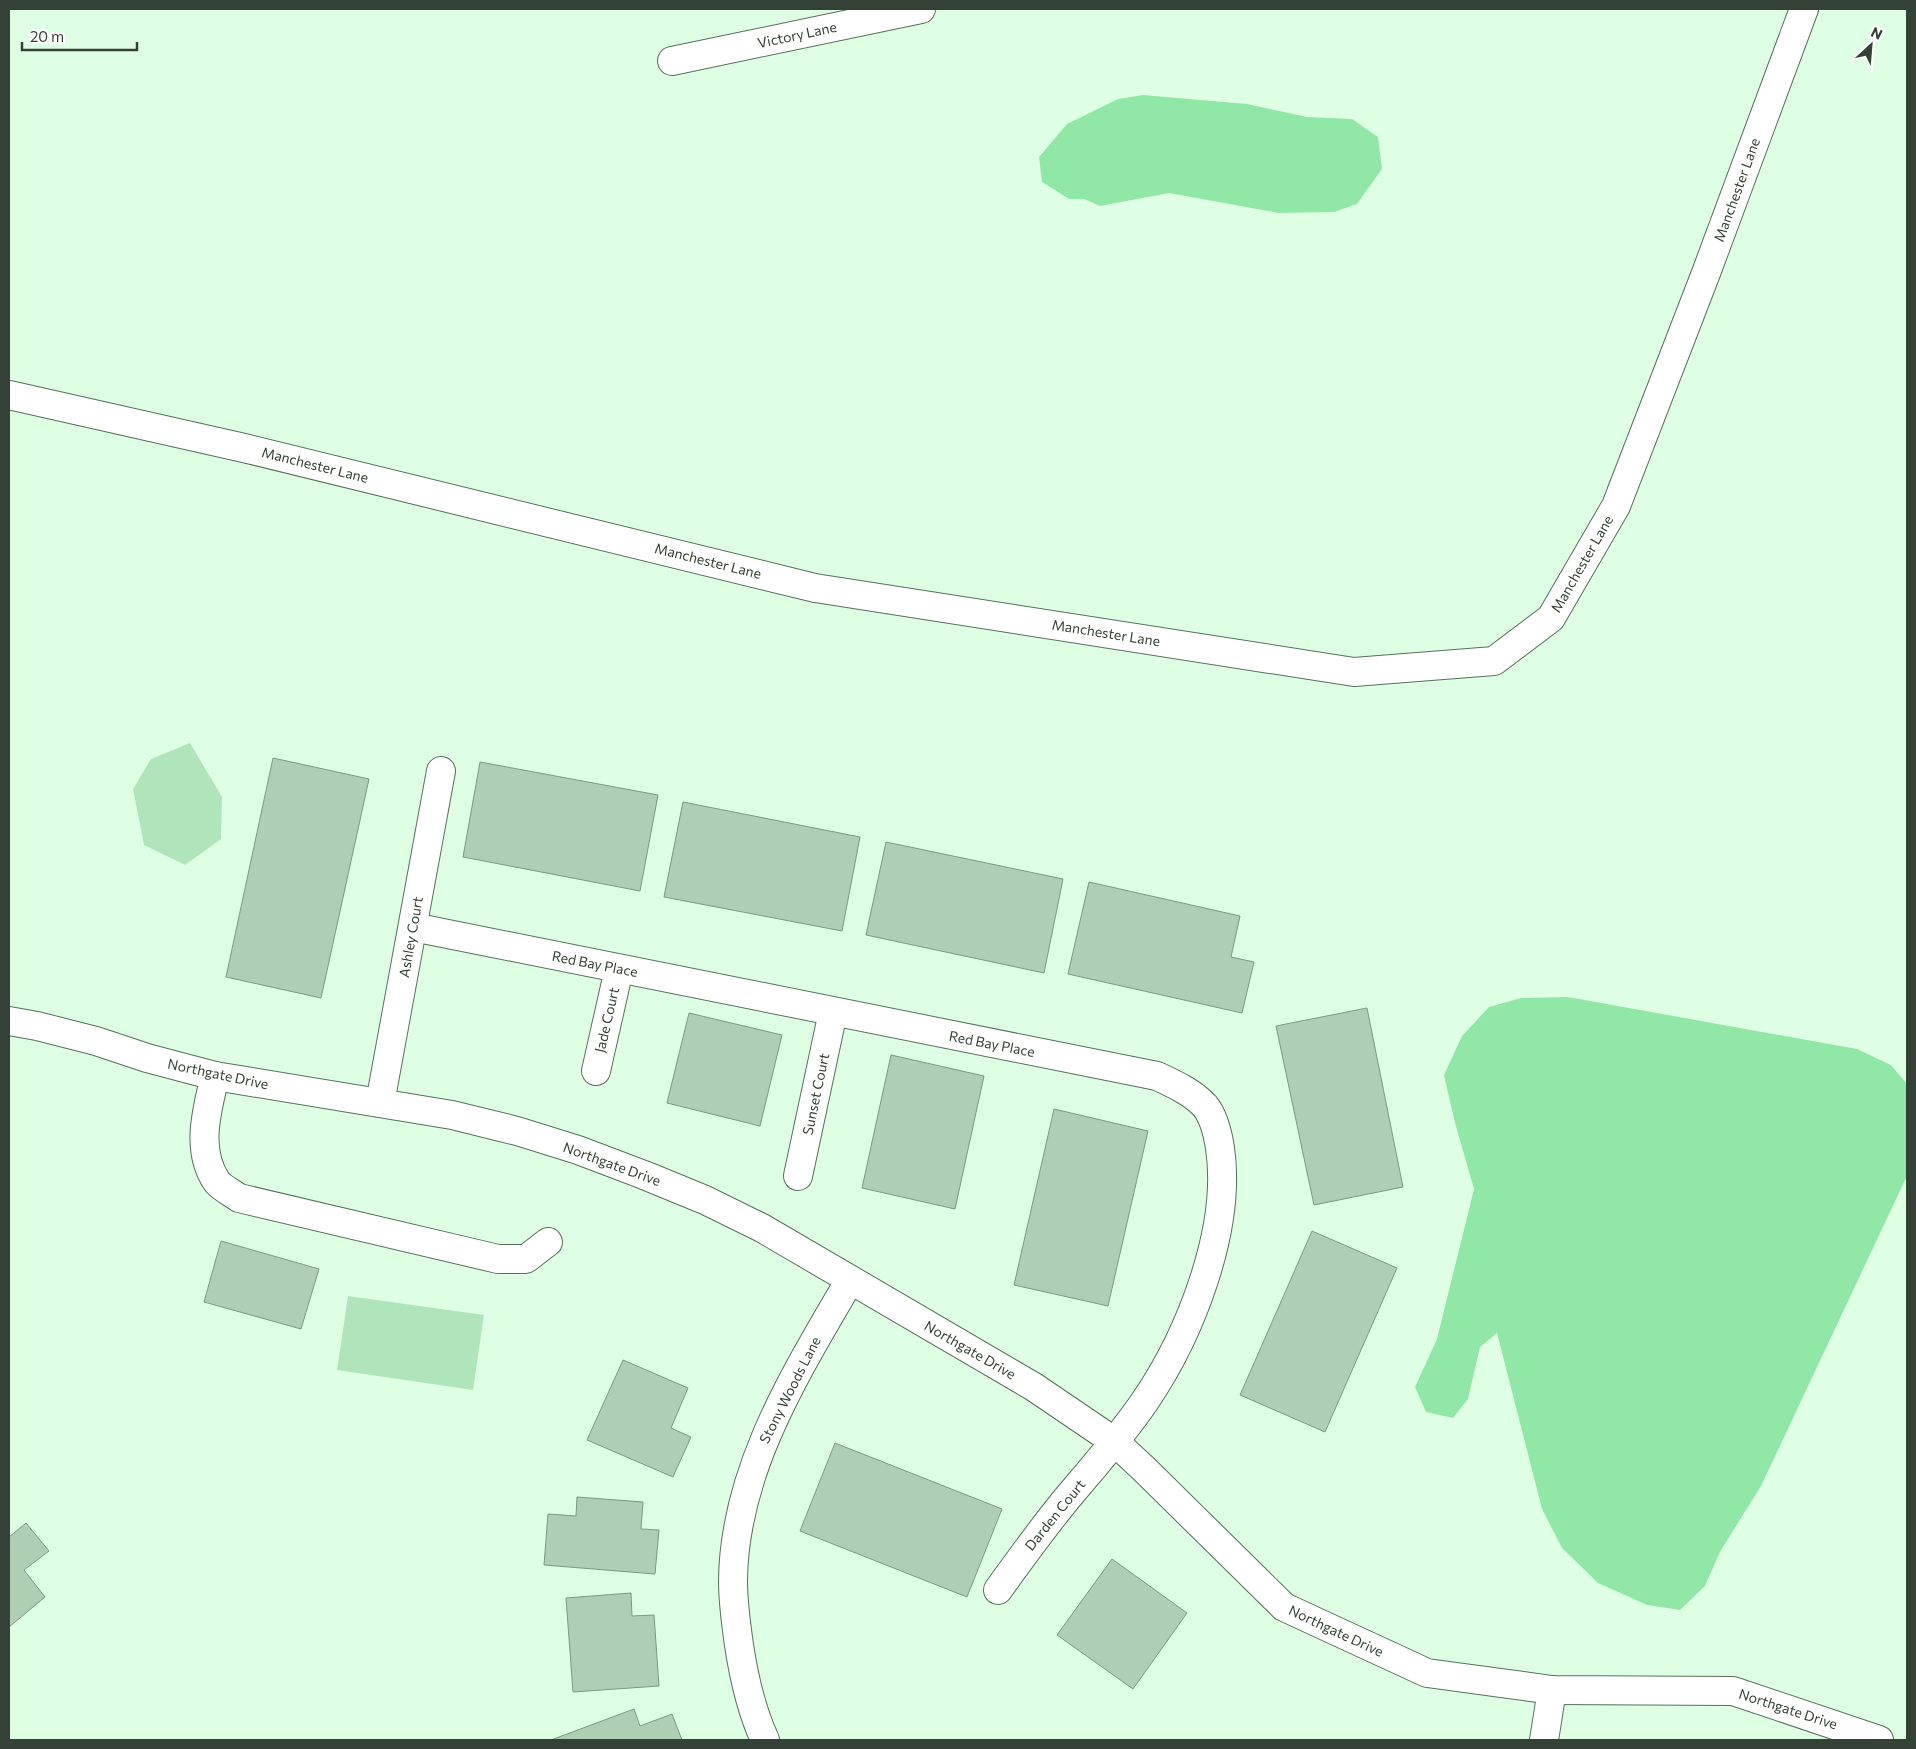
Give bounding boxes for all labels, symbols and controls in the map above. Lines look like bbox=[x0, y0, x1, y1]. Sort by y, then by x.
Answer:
street label: Victory Lane bbox=[756, 18, 838, 51]
scale bar bbox=[22, 20, 138, 52]
north arrow bbox=[1846, 20, 1896, 70]
text: N bbox=[1868, 23, 1885, 43]
text: 20 m bbox=[30, 27, 64, 45]
street label: Manchester Lane bbox=[1710, 136, 1763, 244]
street label: Manchester Lane bbox=[260, 443, 370, 486]
street label: Manchester Lane bbox=[1547, 512, 1616, 615]
street label: Manchester Lane bbox=[653, 539, 763, 582]
street label: Manchester Lane bbox=[1051, 616, 1161, 649]
street label: Ashley Court bbox=[395, 895, 426, 979]
street label: Red Bay Place bbox=[551, 947, 640, 980]
street label: Jade Court bbox=[591, 985, 622, 1054]
street label: Red Bay Place bbox=[948, 1027, 1037, 1060]
street label: Sunset Court bbox=[799, 1051, 833, 1136]
street label: Northgate Drive bbox=[166, 1055, 270, 1092]
street label: Northgate Drive bbox=[561, 1138, 663, 1189]
street label: Northgate Drive bbox=[922, 1317, 1019, 1383]
street label: Stony Woods Lane bbox=[755, 1333, 824, 1446]
street label: Darden Court bbox=[1021, 1476, 1089, 1554]
street label: Northgate Drive bbox=[1286, 1601, 1386, 1660]
street label: Northgate Drive bbox=[1737, 1685, 1840, 1732]

